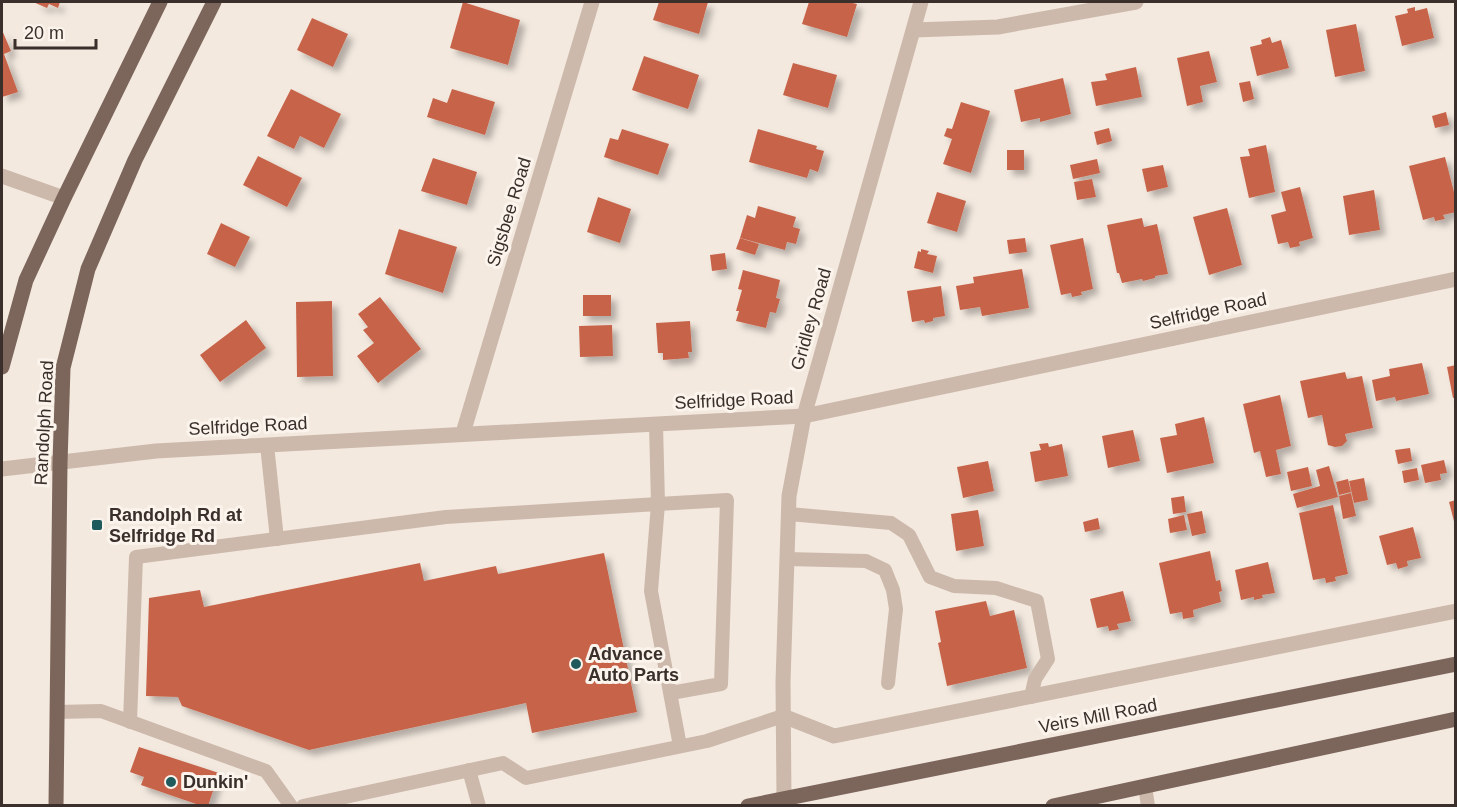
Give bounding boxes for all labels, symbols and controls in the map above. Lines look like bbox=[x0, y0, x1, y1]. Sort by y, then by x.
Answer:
scale bar bbox=[15, 12, 96, 50]
text: 20 m bbox=[24, 23, 64, 43]
street label: Sigsbee Road bbox=[483, 155, 535, 269]
street label: Gridley Road bbox=[787, 266, 835, 372]
street label: Selfridge Road bbox=[1148, 289, 1268, 333]
street label: Randolph Road bbox=[31, 360, 57, 486]
street label: Selfridge Road bbox=[674, 387, 794, 413]
street label: Selfridge Road bbox=[188, 413, 308, 439]
place label: Randolph Rd at Selfridge Rd bbox=[109, 505, 242, 546]
marker: Randolph Rd at Selfridge Rd bbox=[90, 518, 104, 532]
place label: Advance Auto Parts bbox=[588, 644, 679, 685]
marker: Advance Auto Parts bbox=[569, 657, 583, 671]
street label: Veirs Mill Road bbox=[1037, 695, 1159, 737]
place label: Dunkin' bbox=[183, 772, 248, 792]
marker: Dunkin' bbox=[164, 775, 178, 789]

